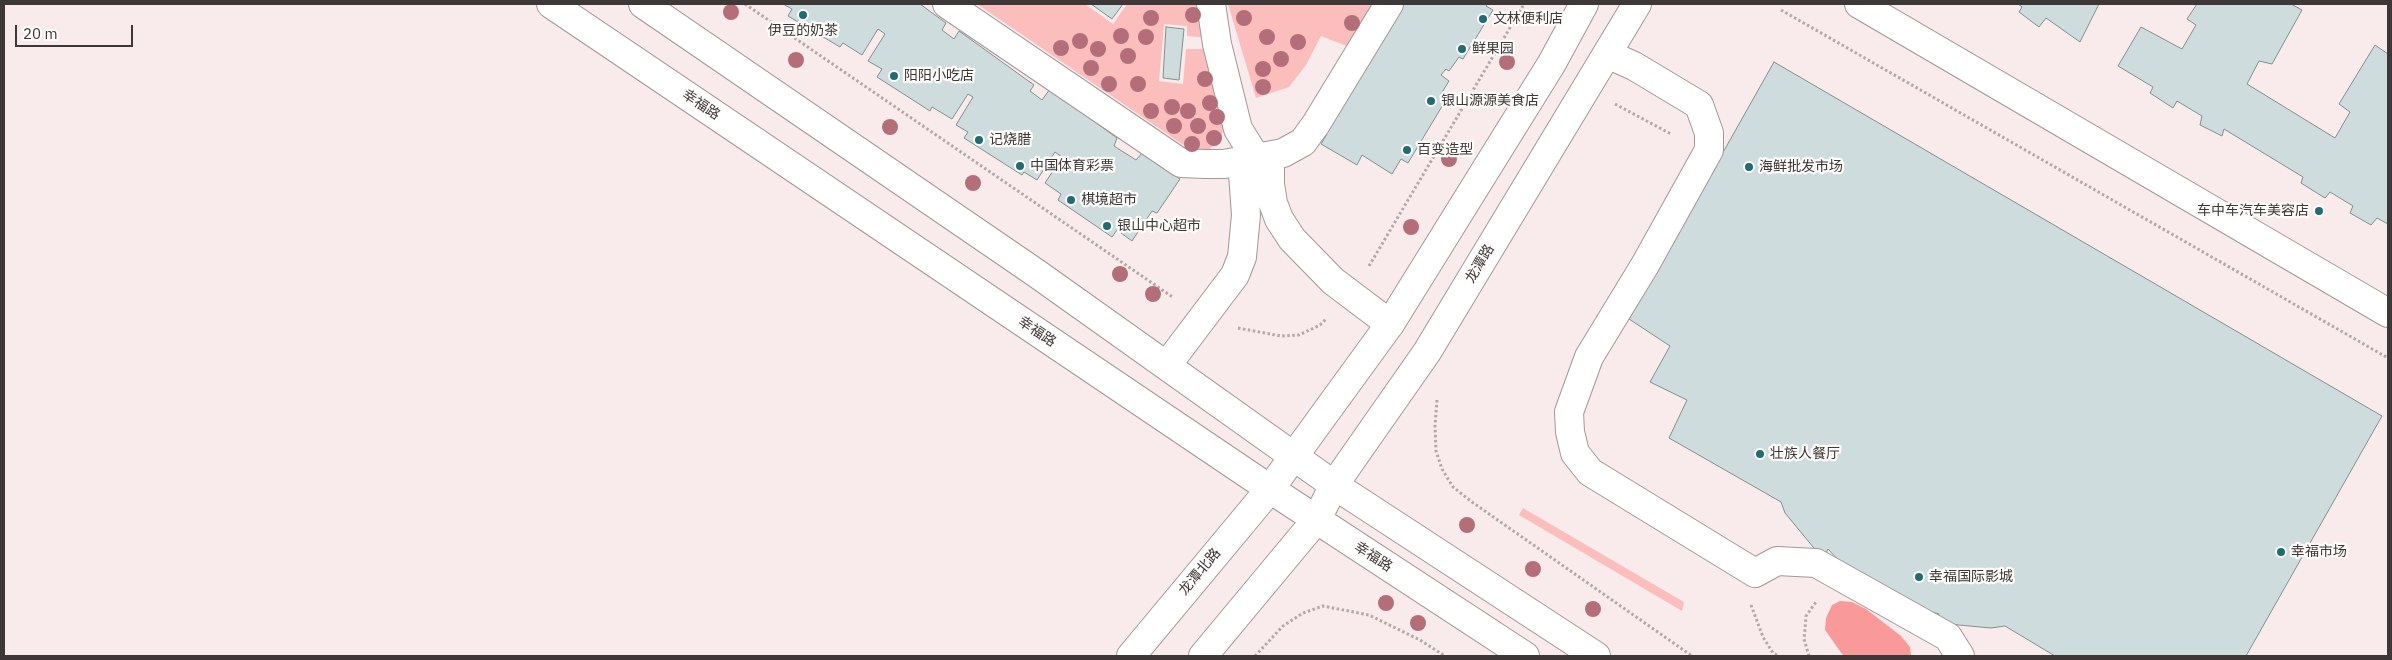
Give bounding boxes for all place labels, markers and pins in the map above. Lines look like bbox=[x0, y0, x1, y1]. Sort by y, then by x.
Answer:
marker: 伊豆的奶茶 bbox=[797, 9, 809, 21]
place label: 文林便利店 bbox=[1493, 11, 1563, 27]
marker: 文林便利店 bbox=[1477, 13, 1489, 25]
place label: 伊豆的奶茶 bbox=[768, 23, 838, 39]
place label: 鲜果园 bbox=[1472, 41, 1514, 57]
marker: 鲜果园 bbox=[1456, 43, 1468, 55]
place label: 阳阳小吃店 bbox=[904, 68, 974, 84]
marker: 阳阳小吃店 bbox=[888, 70, 900, 82]
place label: 银山源源美食店 bbox=[1441, 93, 1539, 109]
marker: 银山源源美食店 bbox=[1425, 95, 1437, 107]
place label: 记烧腊 bbox=[989, 132, 1031, 148]
marker: 记烧腊 bbox=[973, 134, 985, 146]
place label: 百变造型 bbox=[1417, 142, 1473, 158]
marker: 百变造型 bbox=[1401, 144, 1413, 156]
place label: 中国体育彩票 bbox=[1030, 158, 1114, 174]
place label: 海鲜批发市场 bbox=[1759, 159, 1843, 175]
marker: 中国体育彩票 bbox=[1014, 160, 1026, 172]
marker: 海鲜批发市场 bbox=[1743, 161, 1755, 173]
place label: 棋境超市 bbox=[1081, 192, 1137, 208]
marker: 棋境超市 bbox=[1065, 194, 1077, 206]
place label: 车中车汽车美容店 bbox=[2197, 203, 2309, 219]
marker: 车中车汽车美容店 bbox=[2313, 205, 2325, 217]
place label: 银山中心超市 bbox=[1117, 218, 1201, 234]
marker: 银山中心超市 bbox=[1101, 220, 1113, 232]
place label: 壮族人餐厅 bbox=[1770, 446, 1840, 462]
marker: 壮族人餐厅 bbox=[1754, 448, 1766, 460]
place label: 幸福市场 bbox=[2291, 544, 2347, 560]
marker: 幸福市场 bbox=[2275, 546, 2287, 558]
place label: 幸福国际影城 bbox=[1929, 569, 2013, 585]
marker: 幸福国际影城 bbox=[1913, 571, 1925, 583]

